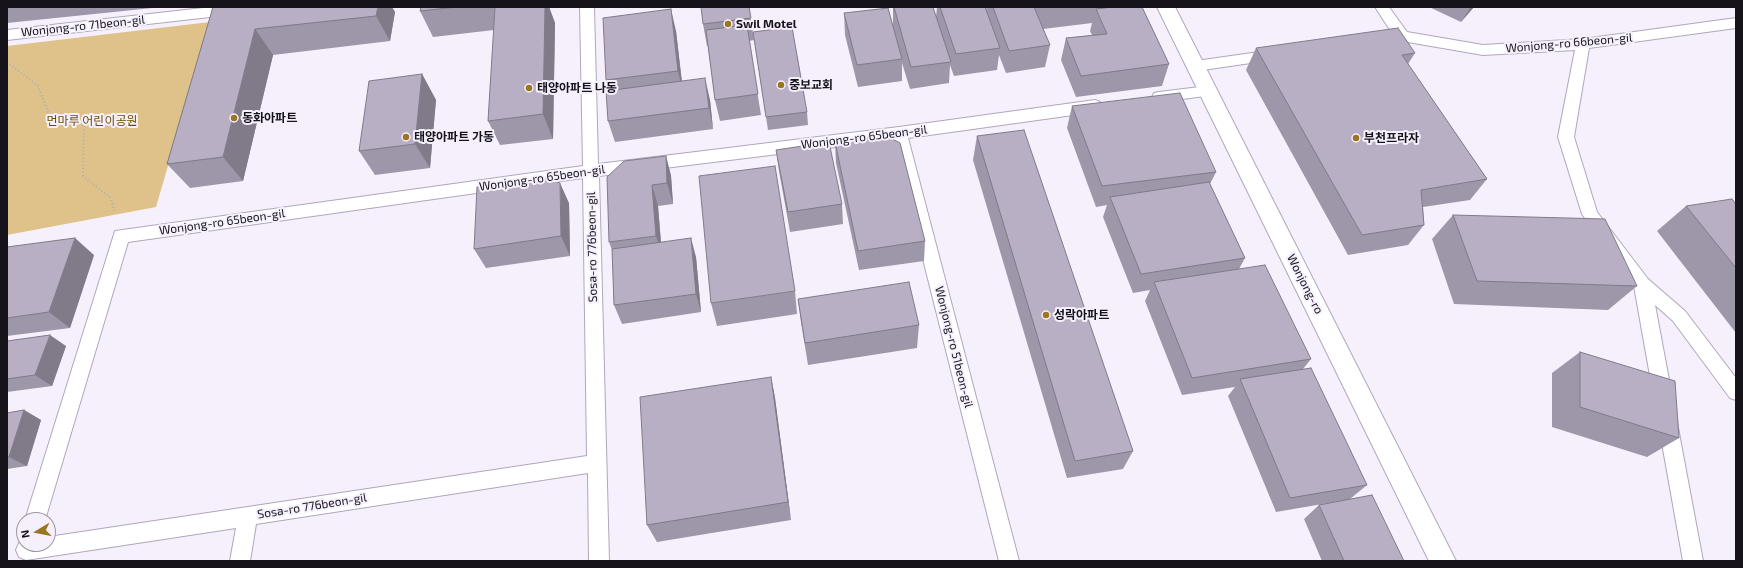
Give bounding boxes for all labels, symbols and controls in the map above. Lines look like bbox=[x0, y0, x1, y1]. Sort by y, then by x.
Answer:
street label: Wonjong-ro 71beon-gil bbox=[20, 12, 146, 40]
place label: Swil Motel bbox=[736, 17, 797, 31]
marker: Swil Motel bbox=[723, 19, 733, 29]
street label: Wonjong-ro 66beon-gil bbox=[1505, 30, 1633, 56]
place label: 중보교회 bbox=[789, 78, 833, 92]
marker: 중보교회 bbox=[776, 80, 786, 90]
place label: 태양아파트 나동 bbox=[537, 81, 617, 95]
marker: 태양아파트 나동 bbox=[524, 83, 534, 93]
place label: 동화아파트 bbox=[242, 111, 297, 125]
marker: 동화아파트 bbox=[229, 113, 239, 123]
park label: 먼마루 어린이공원 bbox=[47, 114, 137, 128]
street label: Wonjong-ro 65beon-gil bbox=[800, 122, 928, 152]
place label: 태양아파트 가동 bbox=[414, 130, 494, 144]
place label: 부천프라자 bbox=[1364, 131, 1419, 145]
marker: 태양아파트 가동 bbox=[401, 132, 411, 142]
marker: 부천프라자 bbox=[1351, 133, 1361, 143]
street label: Wonjong-ro 65beon-gil bbox=[478, 162, 606, 194]
street label: Sosa-ro 776beon-gil bbox=[584, 192, 600, 302]
street label: Wonjong-ro 65beon-gil bbox=[158, 206, 286, 238]
street label: Wonjong-ro bbox=[1284, 252, 1326, 316]
street label: Wonjong-ro 51beon-gil bbox=[932, 285, 976, 409]
place label: 성락아파트 bbox=[1054, 308, 1109, 322]
marker: 성락아파트 bbox=[1041, 310, 1051, 320]
street label: Sosa-ro 776beon-gil bbox=[256, 490, 368, 522]
north arrow bbox=[16, 512, 56, 552]
text: N bbox=[18, 529, 32, 539]

